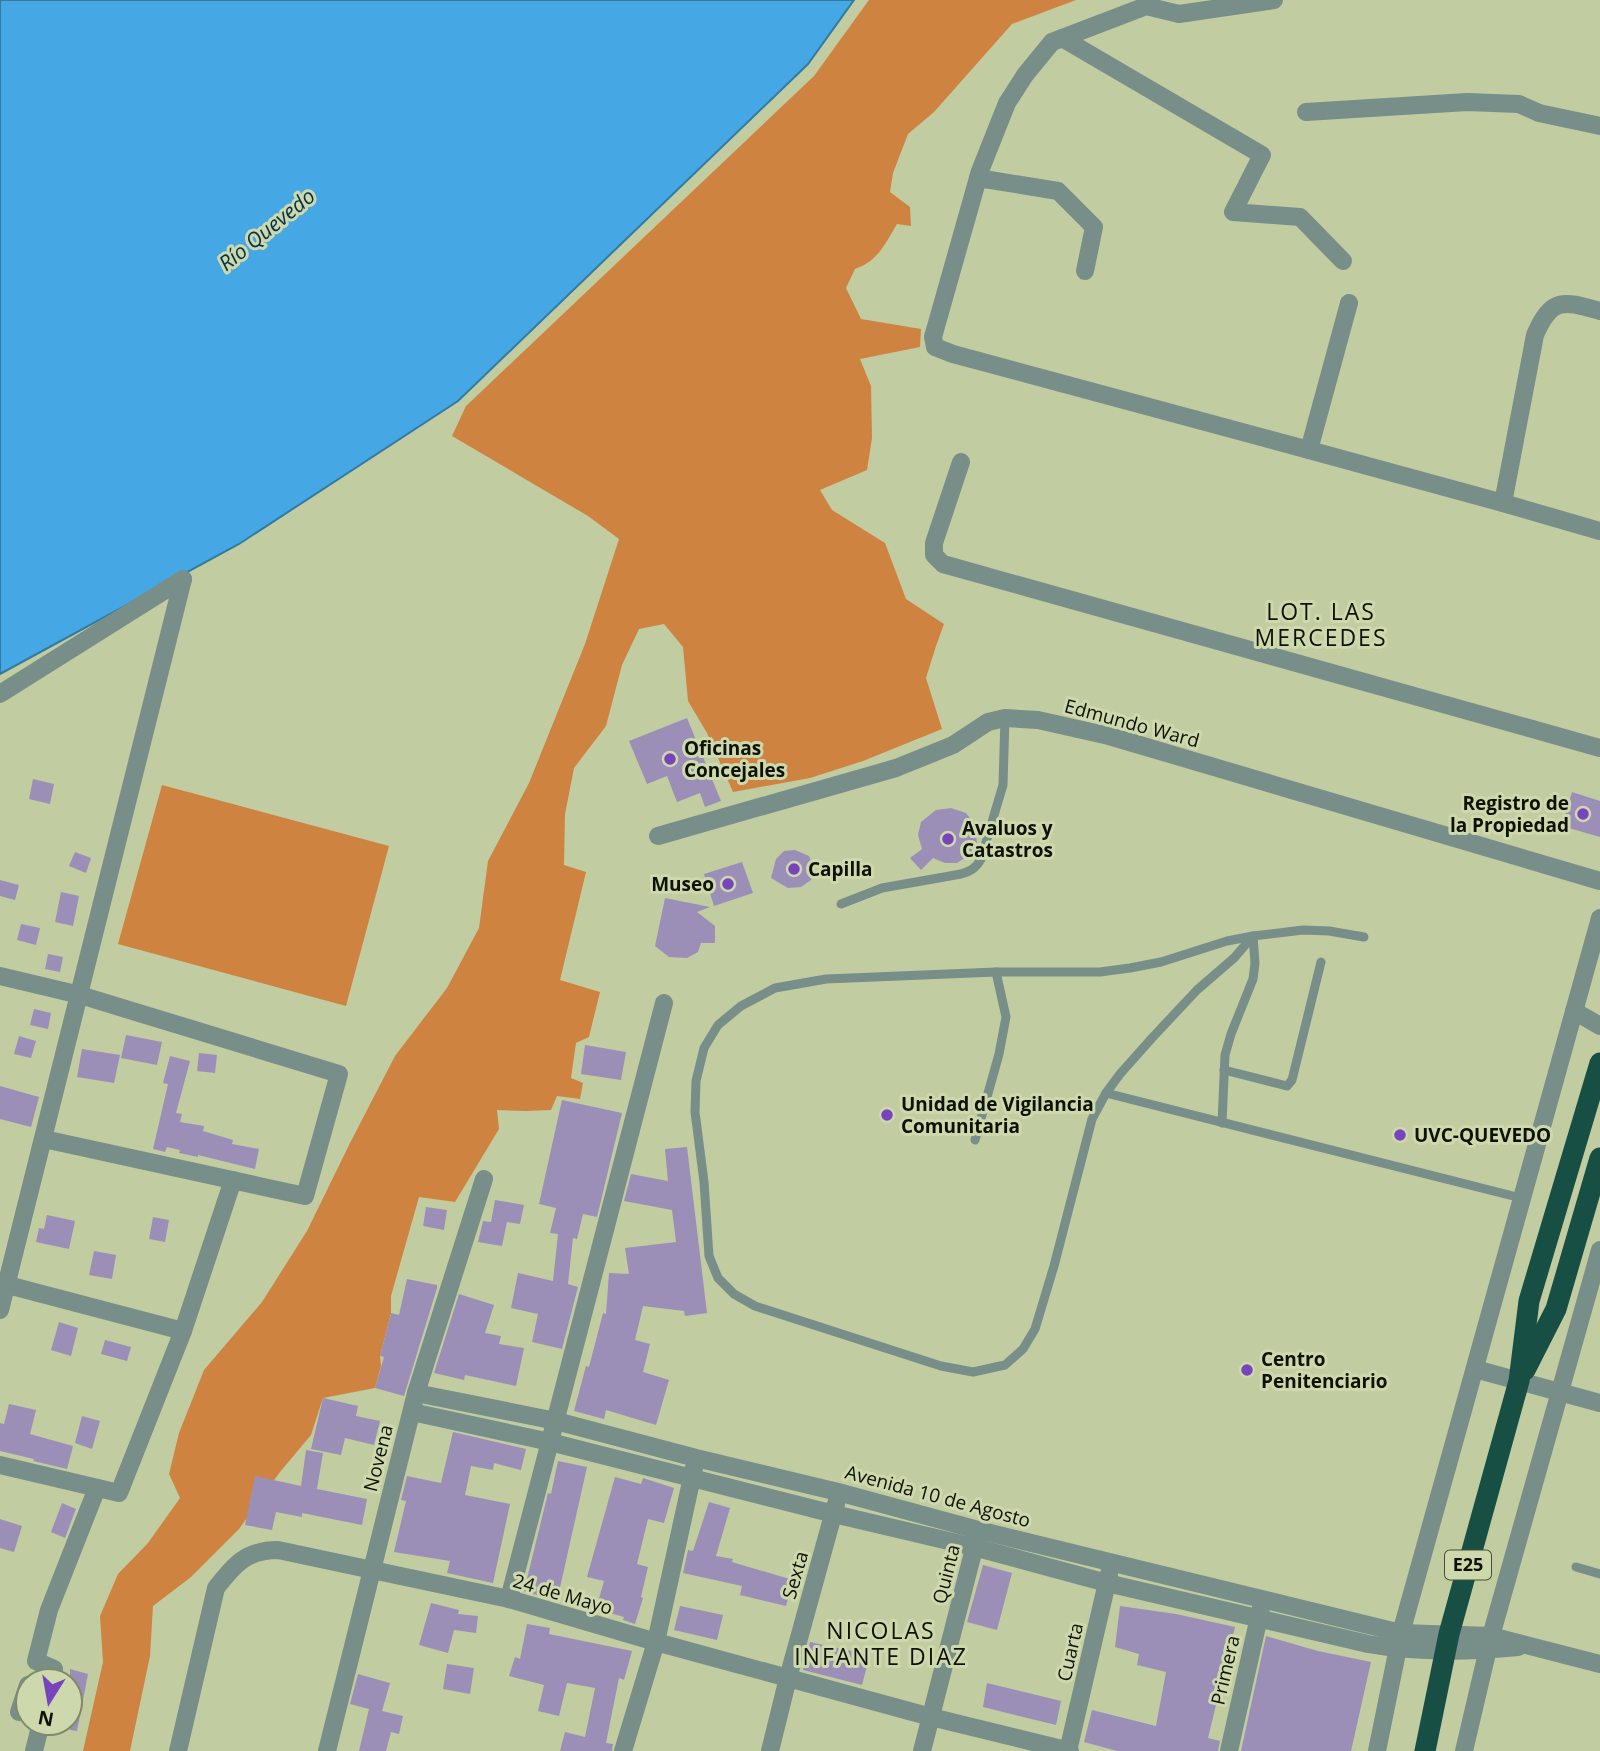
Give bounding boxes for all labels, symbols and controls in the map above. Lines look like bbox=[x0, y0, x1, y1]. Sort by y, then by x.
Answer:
water label: Río Quevedo bbox=[212, 182, 320, 277]
district label: LOT. LAS MERCEDES bbox=[1254, 595, 1388, 653]
street label: Edmundo Ward bbox=[1062, 693, 1202, 753]
place label: Oficinas Concejales bbox=[684, 735, 785, 783]
marker: Oficinas Concejales bbox=[662, 751, 678, 767]
place label: Registro de la Propiedad bbox=[1450, 790, 1569, 838]
marker: Registro de la Propiedad bbox=[1575, 806, 1591, 822]
place label: Avaluos y Catastros bbox=[962, 815, 1053, 863]
marker: Avaluos y Catastros bbox=[940, 831, 956, 847]
place label: Capilla bbox=[808, 856, 872, 882]
marker: Capilla bbox=[786, 861, 802, 877]
place label: Museo bbox=[651, 871, 714, 897]
marker: Museo bbox=[720, 876, 736, 892]
place label: Unidad de Vigilancia Comunitaria bbox=[901, 1091, 1094, 1139]
marker: Unidad de Vigilancia Comunitaria bbox=[879, 1107, 895, 1123]
place label: UVC-QUEVEDO bbox=[1414, 1122, 1551, 1148]
marker: UVC-QUEVEDO bbox=[1392, 1127, 1408, 1143]
place label: Centro Penitenciario bbox=[1261, 1346, 1388, 1394]
marker: Centro Penitenciario bbox=[1239, 1362, 1255, 1378]
street label: Novena bbox=[357, 1422, 399, 1494]
street label: Avenida 10 de Agosto bbox=[843, 1459, 1033, 1533]
street label: Quinta bbox=[926, 1542, 966, 1606]
street label: Sexta bbox=[776, 1548, 814, 1602]
road number: E25 bbox=[1445, 1550, 1491, 1580]
street label: 24 de Mayo bbox=[510, 1567, 616, 1621]
district label: NICOLAS INFANTE DIAZ bbox=[794, 1614, 968, 1672]
street label: Cuarta bbox=[1051, 1620, 1089, 1684]
street label: Primera bbox=[1204, 1633, 1246, 1707]
north arrow bbox=[14, 1667, 84, 1737]
text: N bbox=[36, 1704, 56, 1733]

